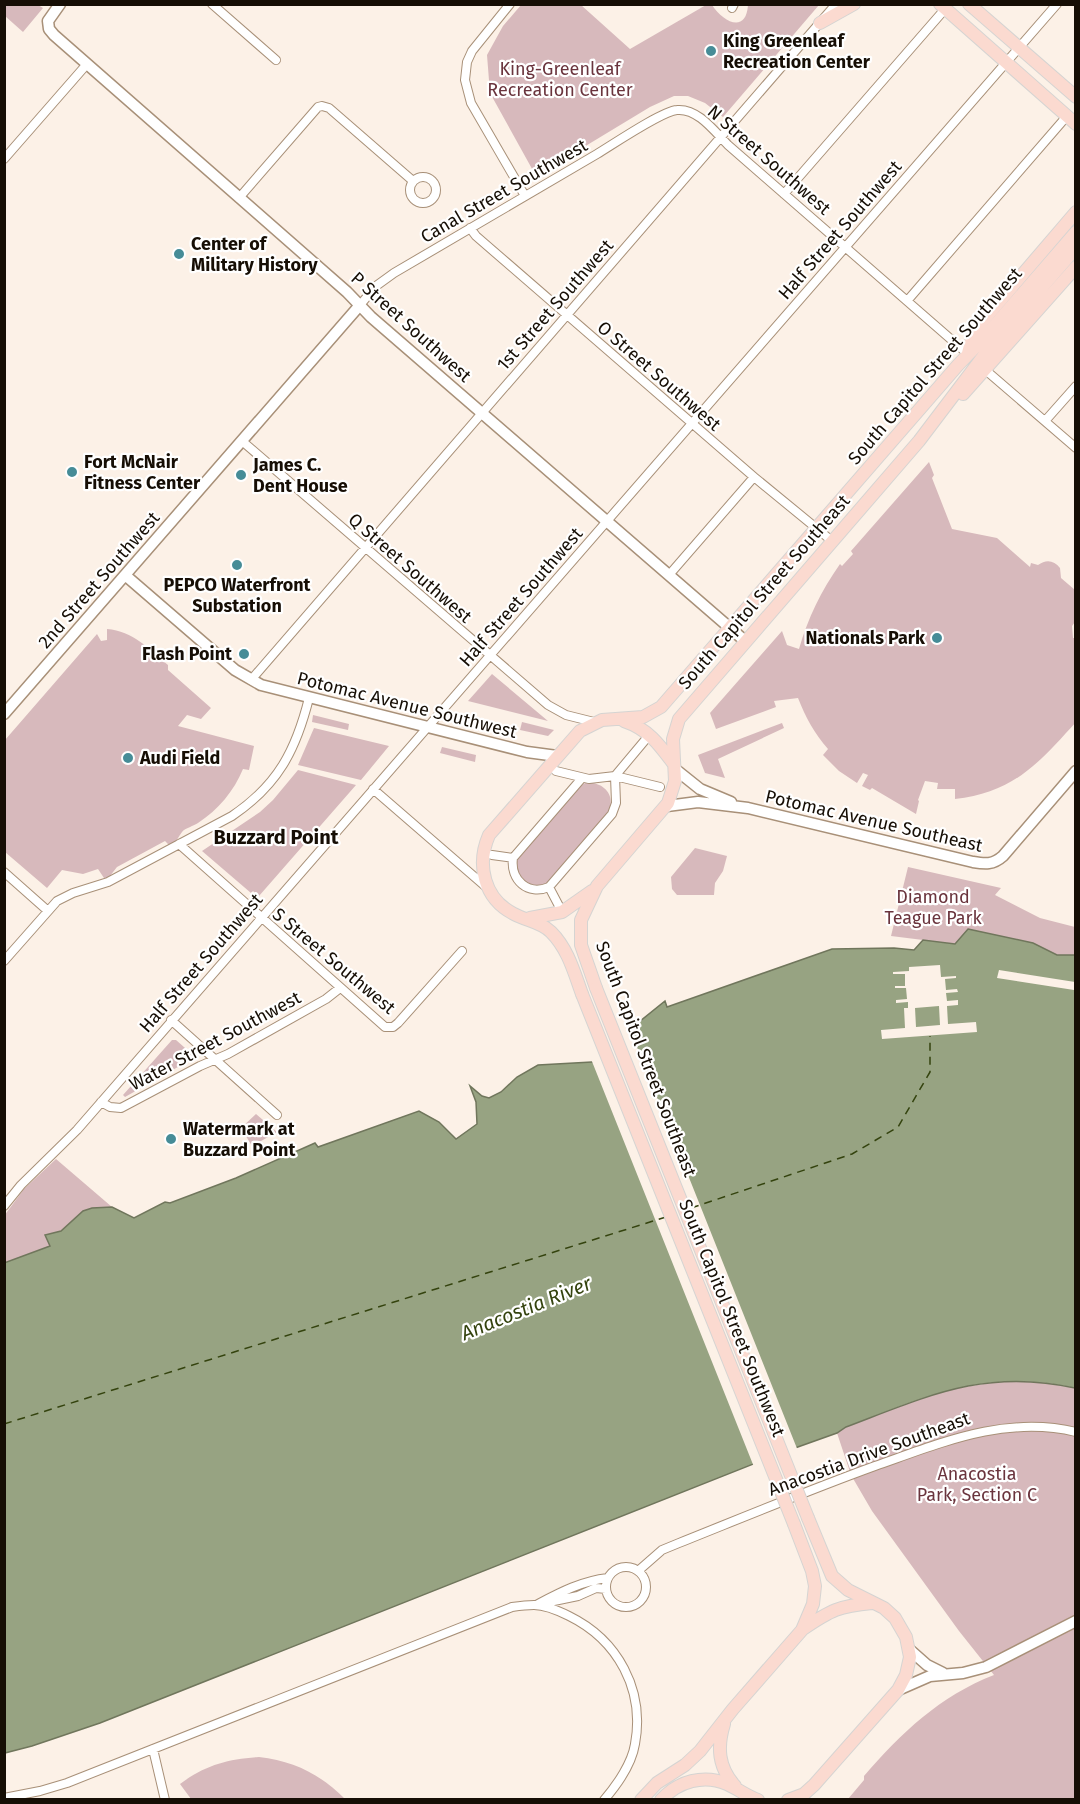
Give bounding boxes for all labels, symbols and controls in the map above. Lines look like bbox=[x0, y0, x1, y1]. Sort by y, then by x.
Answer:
place label: King Greenleaf Recreation Center bbox=[723, 30, 871, 73]
marker: King Greenleaf Recreation Center bbox=[704, 44, 718, 58]
park label: King-Greenleaf Recreation Center bbox=[487, 58, 633, 101]
street label: N Street Southwest bbox=[703, 100, 836, 220]
street label: Canal Street Southwest bbox=[417, 134, 592, 248]
street label: Half Street Southwest bbox=[774, 156, 907, 304]
place label: Center of Military History bbox=[191, 233, 318, 276]
street label: 1st Street Southwest bbox=[492, 235, 618, 375]
marker: Center of Military History bbox=[172, 247, 186, 261]
street label: South Capitol Street Southwest bbox=[843, 263, 1027, 469]
street label: P Street Southwest bbox=[346, 267, 476, 387]
street label: O Street Southwest bbox=[593, 316, 726, 436]
place label: Fort McNair Fitness Center bbox=[84, 451, 201, 494]
place label: James C. Dent House bbox=[252, 454, 348, 497]
marker: Fort McNair Fitness Center bbox=[65, 465, 79, 479]
marker: James C. Dent House bbox=[234, 468, 248, 482]
street label: South Capitol Street Southeast bbox=[674, 490, 855, 694]
street label: 2nd Street Southwest bbox=[34, 507, 165, 653]
street label: Q Street Southwest bbox=[344, 508, 477, 628]
street label: Half Street Southwest bbox=[455, 523, 588, 671]
marker: PEPCO Waterfront Substation bbox=[230, 558, 244, 572]
place label: PEPCO Waterfront Substation bbox=[163, 574, 312, 617]
place label: Nationals Park bbox=[805, 627, 926, 649]
marker: Nationals Park bbox=[930, 631, 944, 645]
place label: Flash Point bbox=[142, 643, 233, 665]
marker: Flash Point bbox=[237, 647, 251, 661]
street label: Potomac Avenue Southwest bbox=[295, 667, 520, 743]
place label: Audi Field bbox=[139, 747, 220, 769]
marker: Audi Field bbox=[121, 751, 135, 765]
street label: Potomac Avenue Southeast bbox=[763, 785, 985, 857]
district label: Buzzard Point bbox=[214, 825, 339, 849]
park label: Diamond Teague Park bbox=[884, 886, 982, 929]
street label: Half Street Southwest bbox=[135, 889, 268, 1037]
street label: S Street Southwest bbox=[268, 903, 400, 1019]
street label: South Capitol Street Southeast bbox=[591, 938, 701, 1180]
street label: Water Street Southwest bbox=[126, 986, 305, 1096]
place label: Watermark at Buzzard Point bbox=[183, 1118, 296, 1161]
marker: Watermark at Buzzard Point bbox=[164, 1132, 178, 1146]
street label: South Capitol Street Southwest bbox=[674, 1196, 790, 1440]
water label: Anacostia River bbox=[456, 1270, 596, 1345]
street label: Anacostia Drive Southeast bbox=[765, 1407, 973, 1501]
park label: Anacostia Park, Section C bbox=[917, 1463, 1037, 1506]

